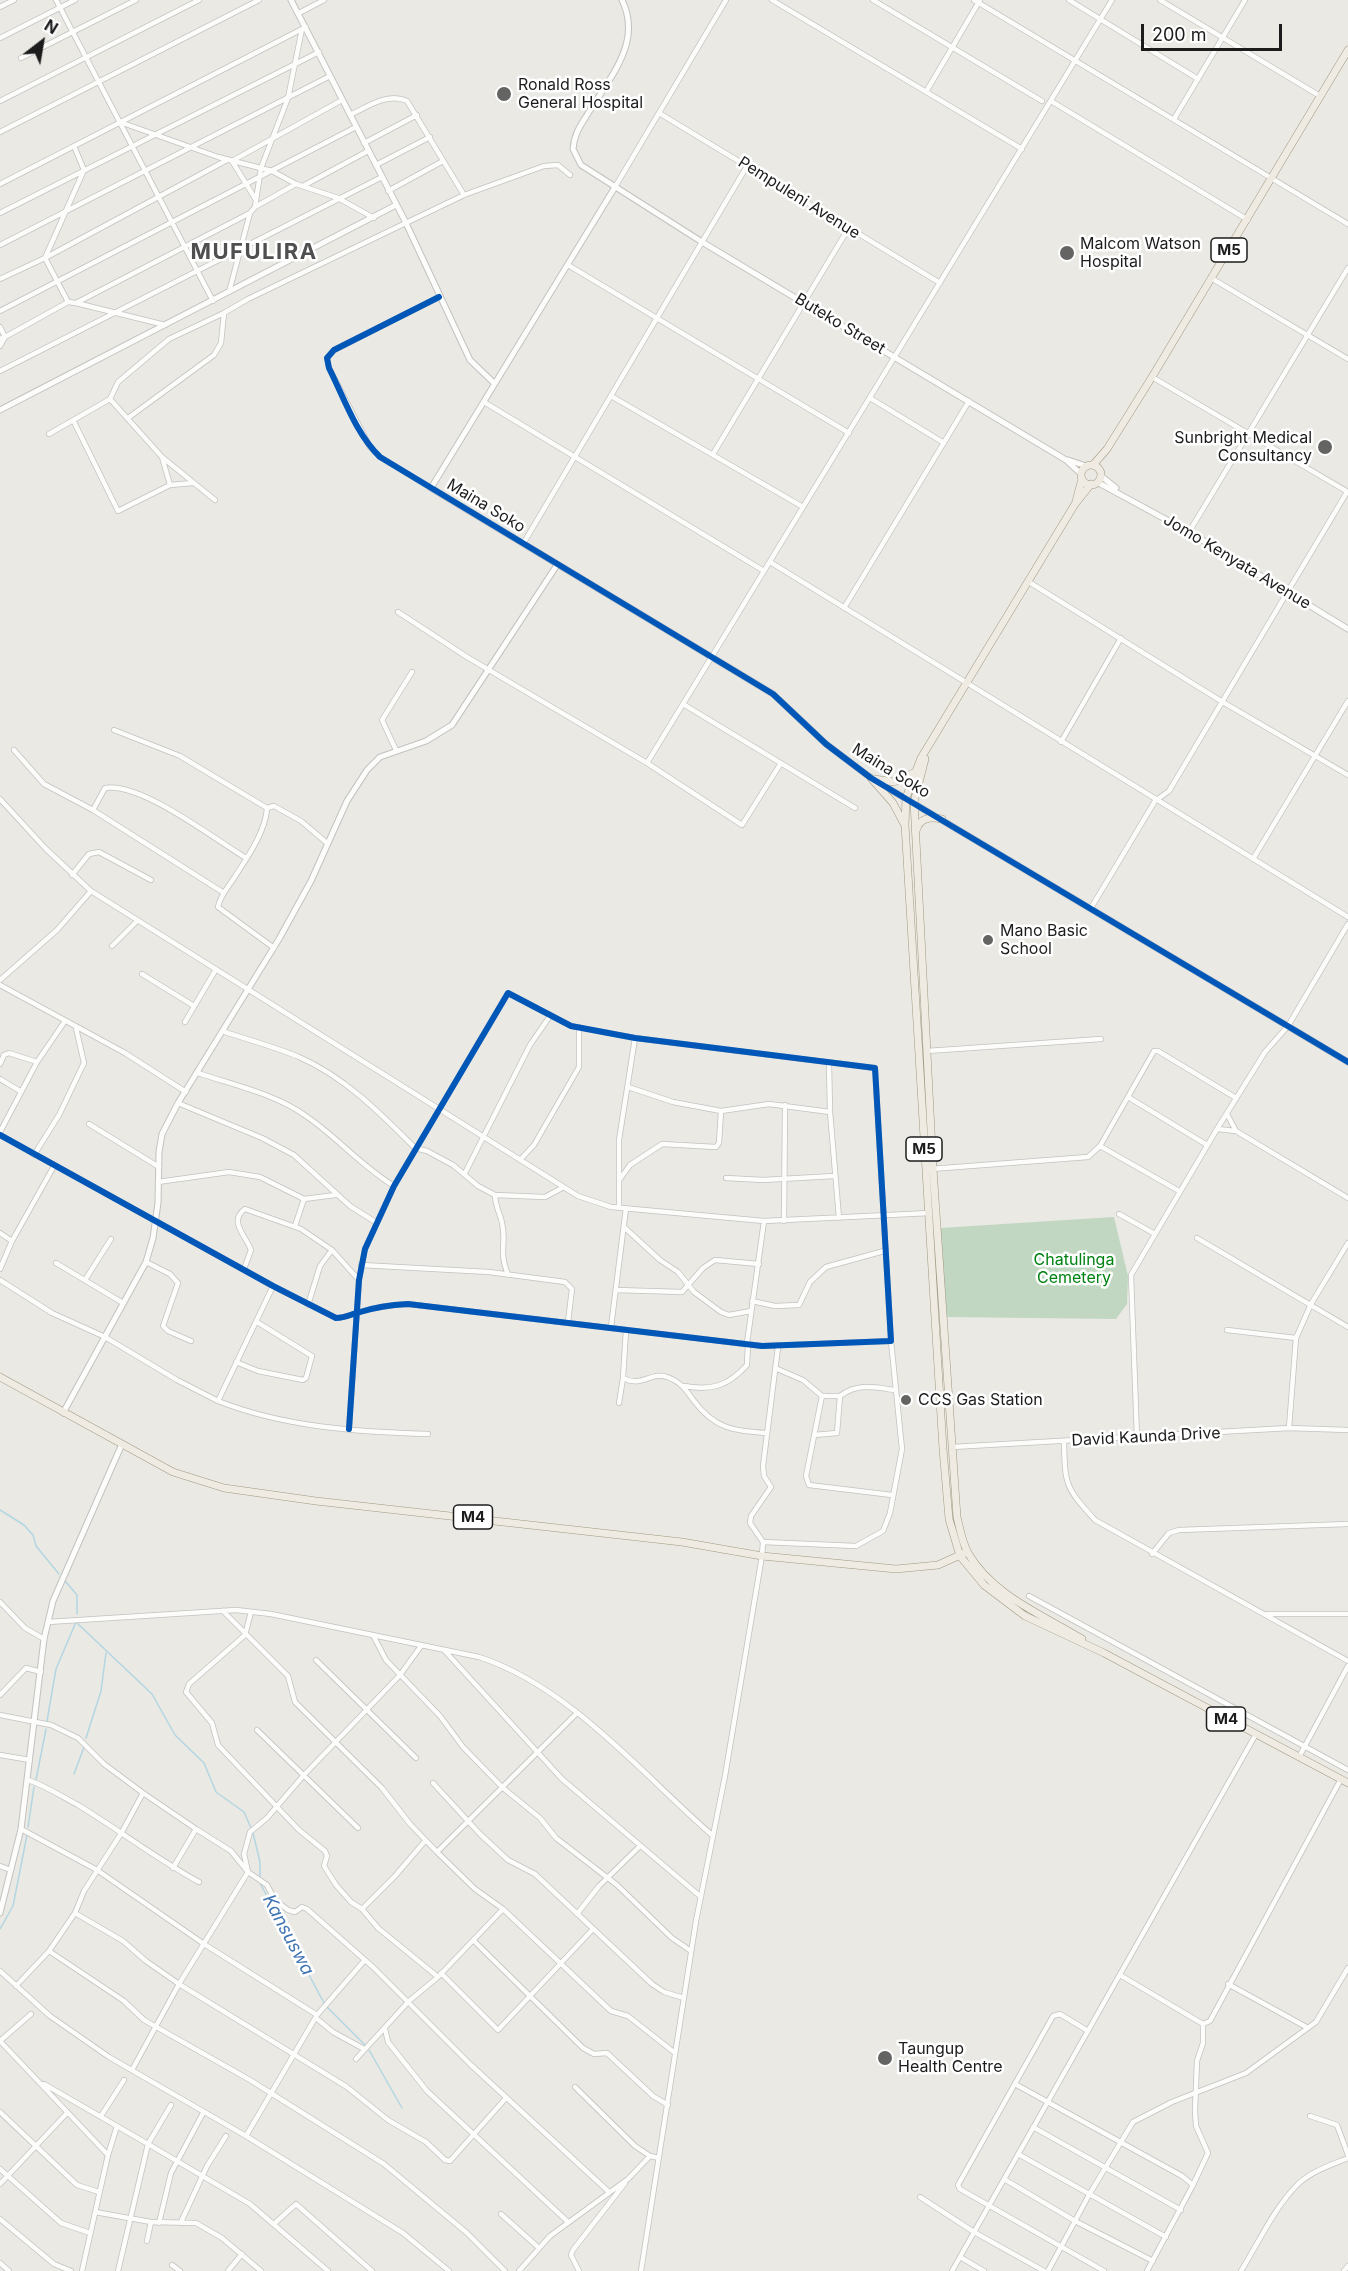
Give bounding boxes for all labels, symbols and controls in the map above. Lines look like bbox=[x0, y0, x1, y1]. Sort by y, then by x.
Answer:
north arrow bbox=[12, 12, 72, 72]
scale bar bbox=[1144, 12, 1285, 50]
text: N bbox=[41, 15, 62, 38]
text: 200 m bbox=[1152, 24, 1207, 45]
place label: Ronald Ross General Hospital bbox=[518, 75, 643, 113]
marker: Ronald Ross General Hospital bbox=[495, 85, 513, 103]
street label: Pempuleni Avenue bbox=[735, 153, 863, 243]
place label: Malcom Watson Hospital bbox=[1080, 234, 1201, 272]
road number: M5 bbox=[1211, 238, 1247, 262]
district label: MUFULIRA bbox=[190, 239, 318, 265]
marker: Malcom Watson Hospital bbox=[1058, 244, 1076, 262]
street label: Buteko Street bbox=[791, 290, 889, 358]
place label: Sunbright Medical Consultancy bbox=[1174, 428, 1312, 466]
marker: Sunbright Medical Consultancy bbox=[1316, 438, 1334, 456]
street label: Maina Soko bbox=[443, 475, 529, 537]
street label: Jomo Kenyata Avenue bbox=[1160, 510, 1314, 614]
street label: Maina Soko bbox=[849, 740, 933, 802]
place label: Mano Basic School bbox=[1000, 921, 1088, 959]
marker: Mano Basic School bbox=[981, 933, 995, 947]
road number: M5 bbox=[906, 1137, 942, 1161]
park label: Chatulinga Cemetery bbox=[1034, 1250, 1114, 1288]
place label: CCS Gas Station bbox=[918, 1390, 1043, 1410]
marker: CCS Gas Station bbox=[899, 1393, 913, 1407]
street label: David Kaunda Drive bbox=[1071, 1424, 1221, 1450]
road number: M4 bbox=[454, 1505, 492, 1529]
road number: M4 bbox=[1206, 1707, 1246, 1731]
water label: Kansuswa bbox=[258, 1891, 318, 1979]
place label: Taungup Health Centre bbox=[898, 2039, 1002, 2077]
marker: Taungup Health Centre bbox=[876, 2049, 894, 2067]

